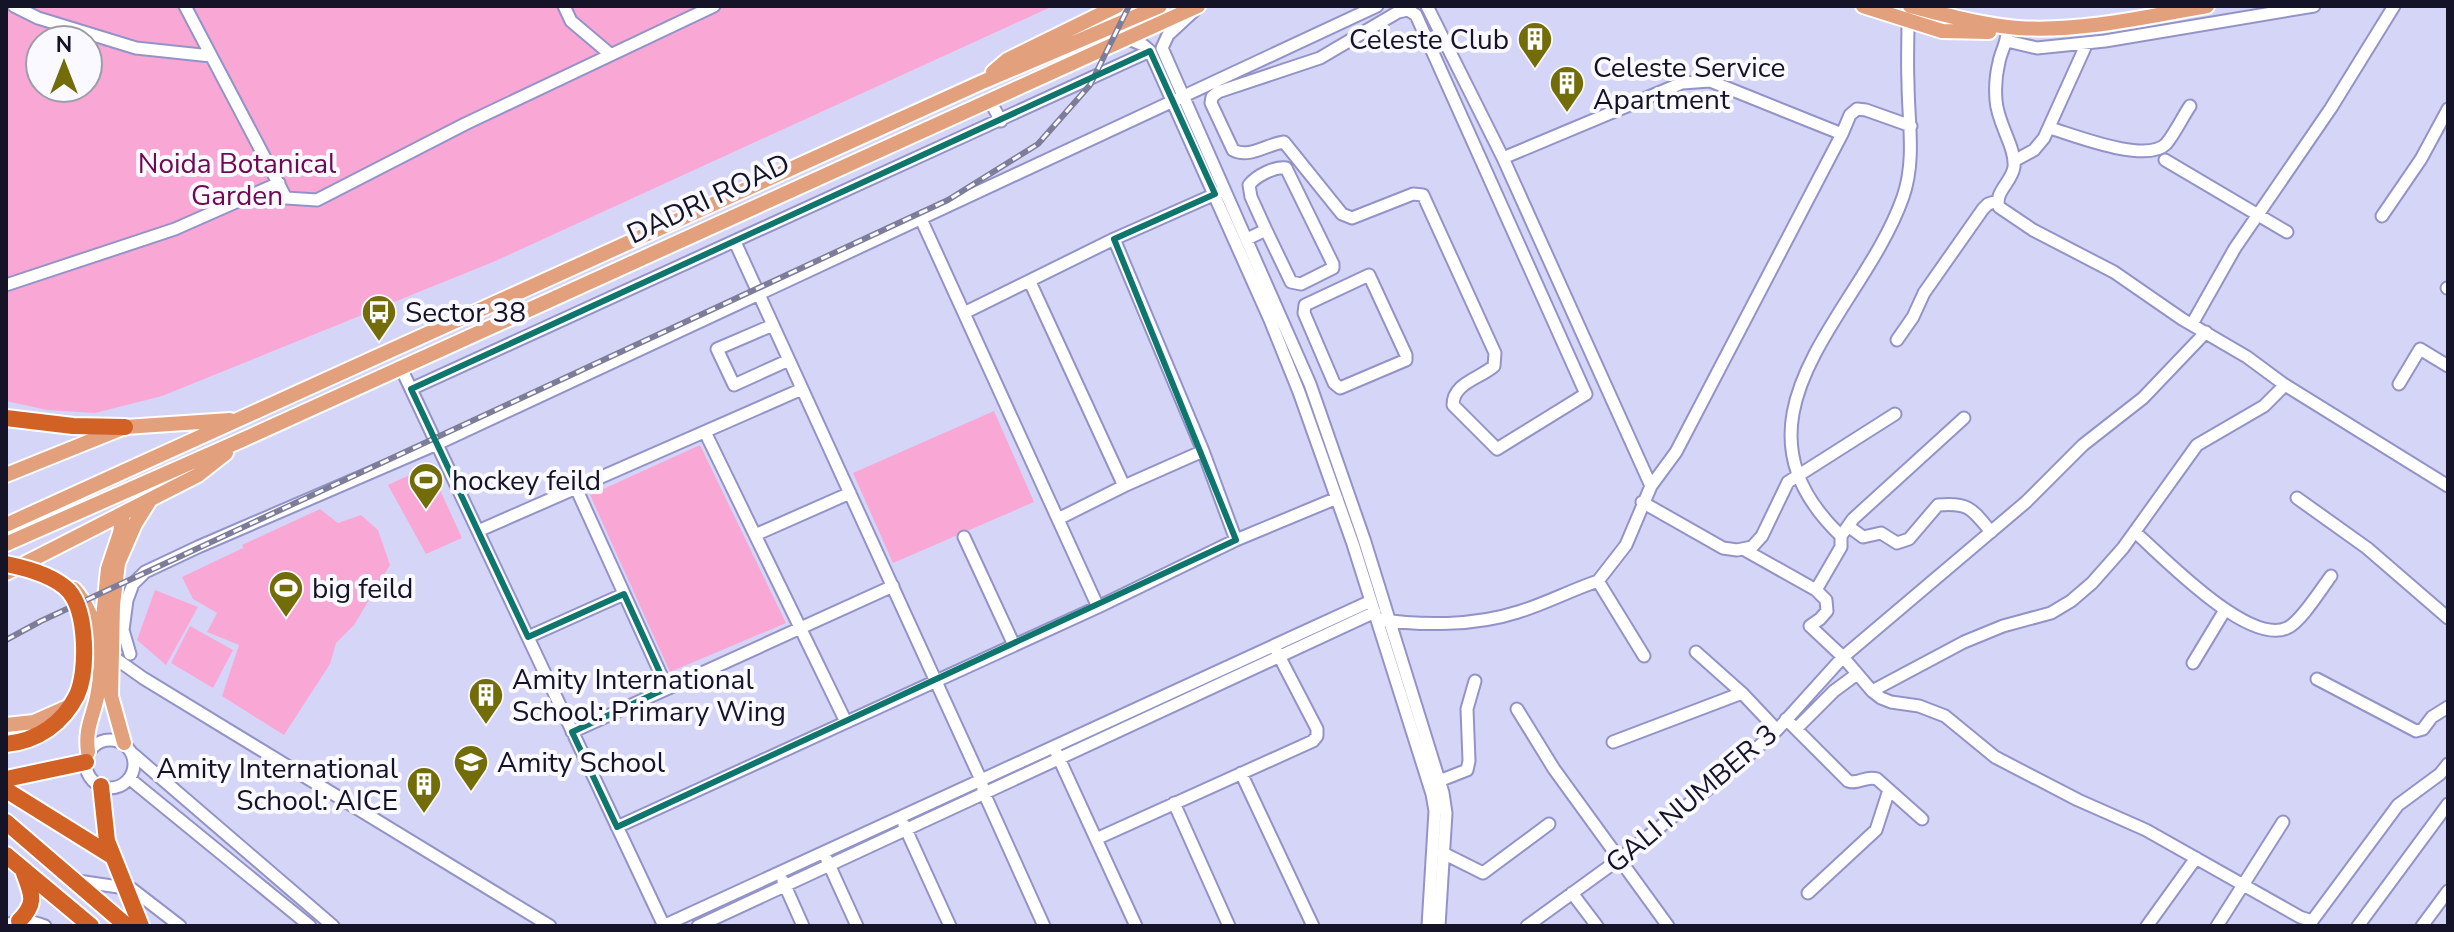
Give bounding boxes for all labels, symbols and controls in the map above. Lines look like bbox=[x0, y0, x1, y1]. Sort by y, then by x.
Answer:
building icon: Celeste Club bbox=[1516, 20, 1554, 70]
place label: Celeste Club bbox=[1349, 21, 1509, 59]
north arrow bbox=[24, 24, 104, 104]
text: N bbox=[56, 30, 72, 60]
place label: Celeste Service Apartment bbox=[1593, 49, 1785, 119]
building icon: Celeste Service Apartment bbox=[1548, 64, 1586, 114]
park label: Noida Botanical Garden bbox=[138, 145, 337, 215]
street label: DADRI ROAD bbox=[621, 145, 796, 253]
bus stop icon: Sector 38 bbox=[360, 293, 398, 343]
place label: Sector 38 bbox=[405, 294, 526, 332]
sports icon: hockey feild bbox=[407, 461, 445, 511]
place label: hockey feild bbox=[452, 462, 601, 500]
sports icon: big feild bbox=[267, 569, 305, 619]
place label: big feild bbox=[312, 570, 413, 608]
place label: Amity International School: Primary Wing bbox=[512, 661, 786, 731]
building icon: Amity International School: Primary Wing bbox=[467, 676, 505, 726]
street label: GALI NUMBER 3 bbox=[1598, 716, 1786, 882]
school or university icon: Amity School bbox=[452, 743, 490, 793]
place label: Amity School bbox=[497, 744, 666, 782]
place label: Amity International School: AICE bbox=[156, 750, 399, 820]
building icon: Amity International School: AICE bbox=[405, 765, 443, 815]

